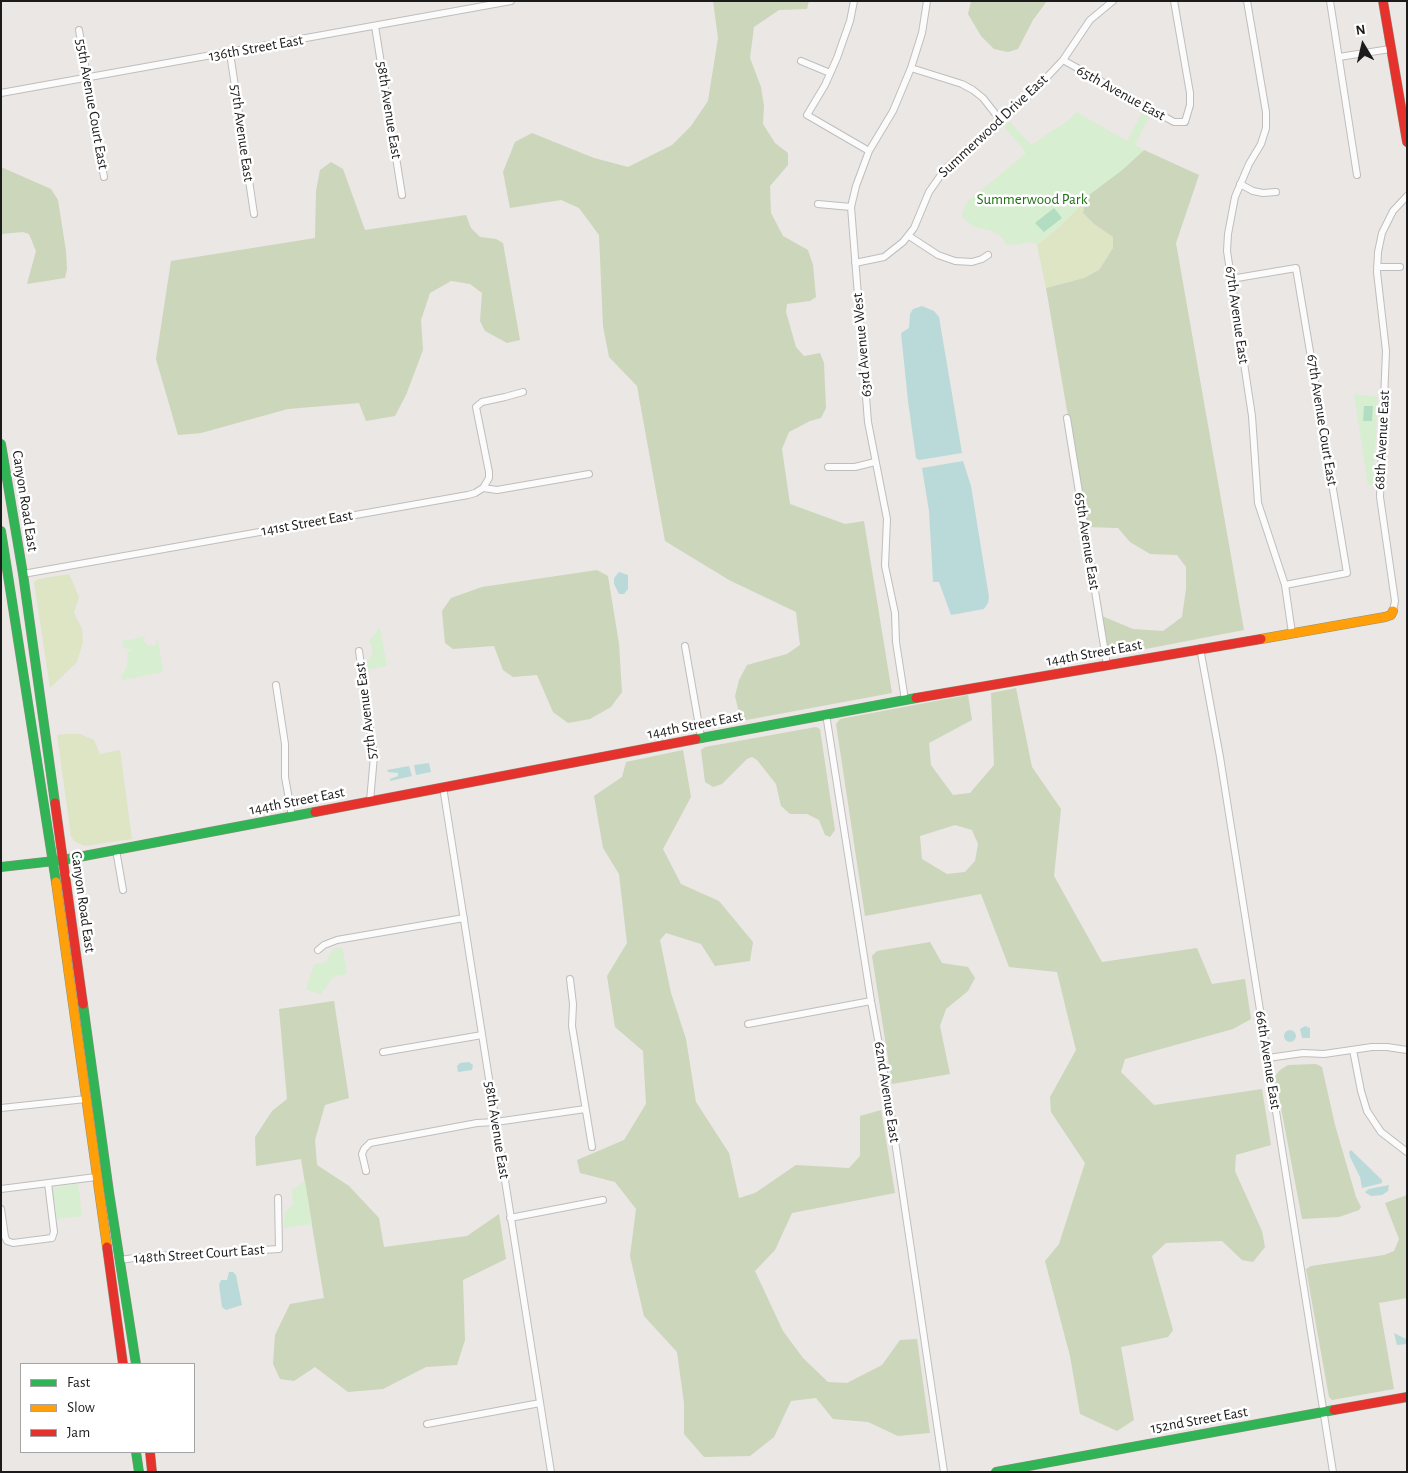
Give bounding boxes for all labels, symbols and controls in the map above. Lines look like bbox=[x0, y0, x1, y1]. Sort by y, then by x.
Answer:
north arrow bbox=[1338, 20, 1388, 70]
text: N bbox=[1355, 23, 1367, 38]
street label: 136th Street East bbox=[207, 31, 305, 65]
street label: 55th Avenue Court East bbox=[72, 37, 112, 171]
street label: 58th Avenue East bbox=[372, 60, 406, 160]
street label: 65th Avenue East bbox=[1073, 61, 1169, 125]
street label: Summerwood Drive East bbox=[935, 71, 1051, 181]
street label: 57th Avenue East bbox=[226, 83, 258, 183]
park label: Summerwood Park bbox=[976, 190, 1088, 208]
street label: 67th Avenue East bbox=[1221, 265, 1253, 365]
street label: 63rd Avenue West bbox=[848, 292, 876, 398]
street label: 67th Avenue Court East bbox=[1303, 353, 1341, 487]
street label: 68th Avenue East bbox=[1370, 390, 1394, 490]
street label: Canyon Road East bbox=[8, 449, 42, 553]
street label: 65th Avenue East bbox=[1070, 491, 1104, 591]
street label: 141st Street East bbox=[260, 506, 354, 540]
street label: 144th Street East bbox=[1045, 636, 1143, 670]
street label: 57th Avenue East bbox=[351, 661, 381, 761]
street label: 144th Street East bbox=[646, 707, 744, 743]
street label: 144th Street East bbox=[248, 783, 346, 819]
street label: Canyon Road East bbox=[67, 850, 99, 954]
street label: 66th Avenue East bbox=[1251, 1009, 1285, 1111]
street label: 62nd Avenue East bbox=[870, 1040, 904, 1144]
street label: 58th Avenue East bbox=[480, 1080, 514, 1180]
street label: 148th Street Court East bbox=[133, 1240, 265, 1268]
legend bbox=[20, 1363, 195, 1453]
text: Fast bbox=[67, 1375, 90, 1390]
text: Slow bbox=[67, 1400, 95, 1415]
street label: 152nd Street East bbox=[1149, 1403, 1249, 1437]
text: Jam bbox=[67, 1425, 90, 1440]

